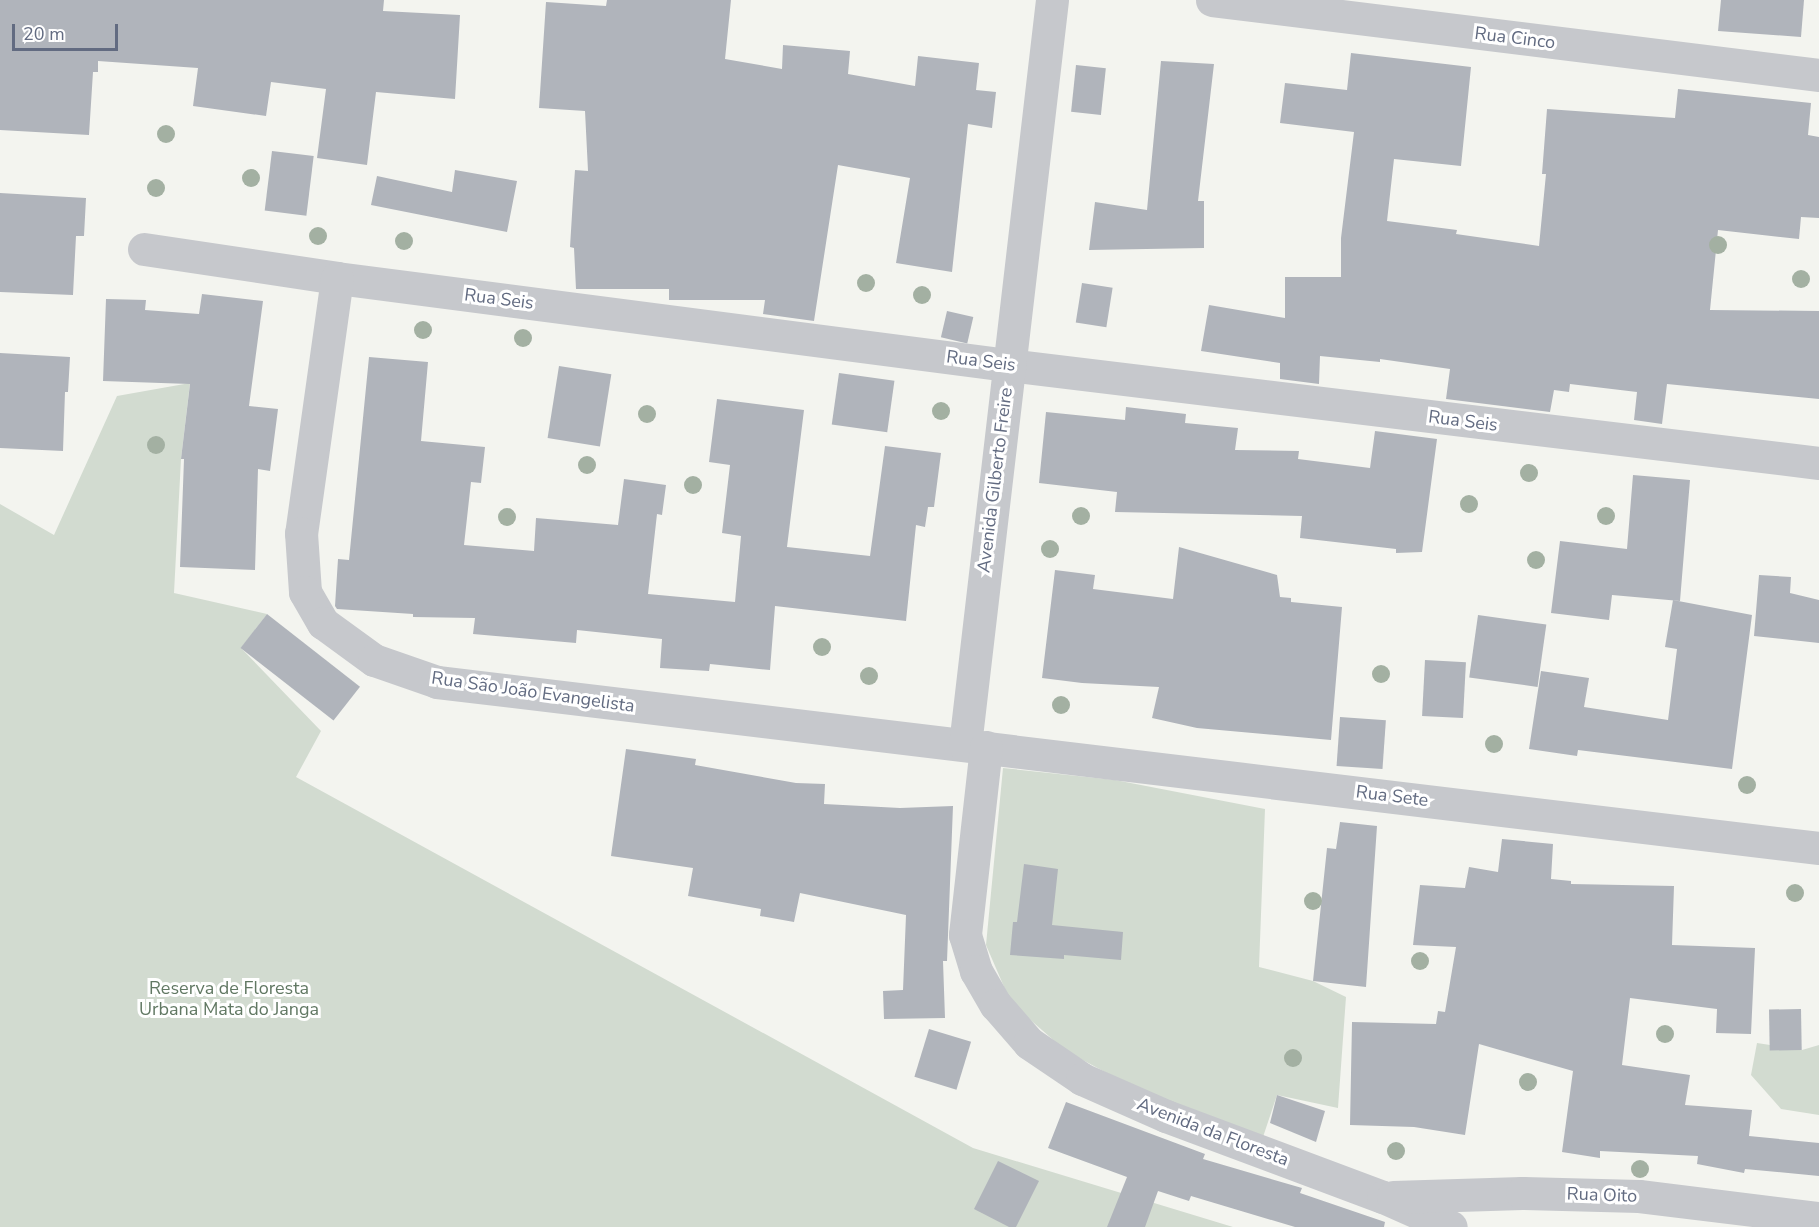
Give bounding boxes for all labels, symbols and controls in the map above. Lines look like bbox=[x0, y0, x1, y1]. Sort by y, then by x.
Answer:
scale bar bbox=[15, 12, 122, 50]
text: 20 m bbox=[23, 22, 65, 46]
street label: Rua Cinco bbox=[1473, 22, 1557, 54]
street label: Rua Seis bbox=[463, 284, 535, 314]
street label: Rua Seis bbox=[945, 346, 1017, 376]
street label: Avenida Gilberto Freire bbox=[973, 386, 1017, 574]
street label: Rua Seis bbox=[1427, 406, 1499, 436]
street label: Rua São João Evangelista bbox=[430, 667, 636, 717]
street label: Rua Sete bbox=[1355, 781, 1429, 811]
park label: Reserva de Floresta Urbana Mata do Janga bbox=[139, 978, 319, 1020]
street label: Avenida da Floresta bbox=[1134, 1093, 1292, 1171]
street label: Rua Oito bbox=[1566, 1183, 1638, 1207]

